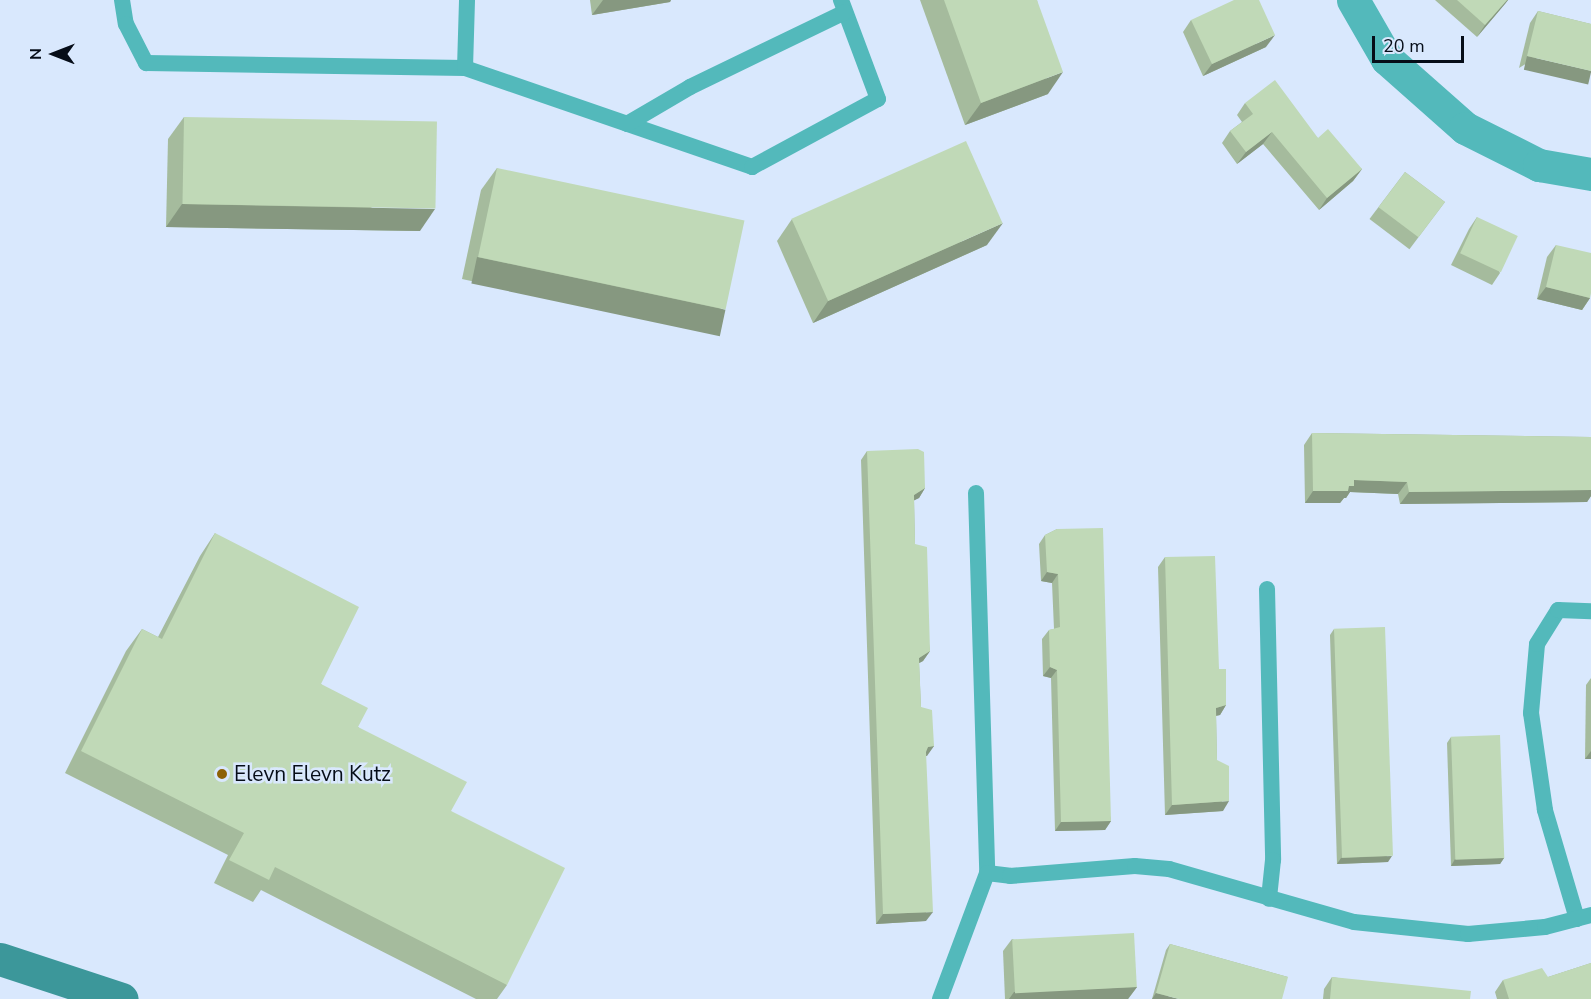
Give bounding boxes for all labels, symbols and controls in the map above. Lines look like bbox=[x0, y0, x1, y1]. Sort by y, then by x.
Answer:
north arrow bbox=[24, 24, 84, 84]
scale bar bbox=[1375, 24, 1466, 62]
text: 20 m bbox=[1383, 34, 1425, 58]
text: N bbox=[25, 48, 47, 60]
place label: Elevn Elevn Kutz bbox=[234, 761, 391, 787]
marker: Elevn Elevn Kutz bbox=[215, 767, 229, 781]

